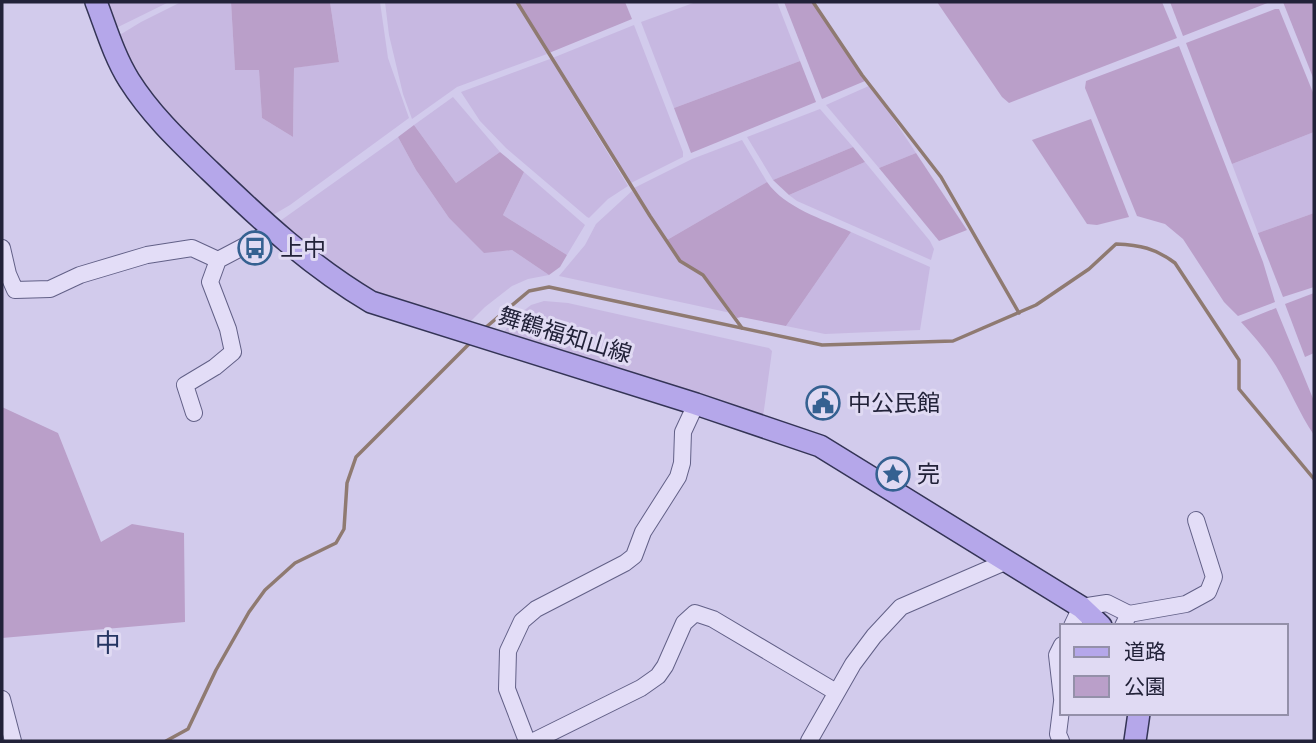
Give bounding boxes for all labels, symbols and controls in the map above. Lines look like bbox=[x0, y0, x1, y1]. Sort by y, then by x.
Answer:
bus stop icon: 上中 bbox=[236, 229, 274, 267]
place label: 上中 bbox=[280, 235, 326, 261]
street label: 舞鶴福知山線 bbox=[495, 302, 635, 368]
public building icon: 中公民館 bbox=[804, 384, 842, 422]
place label: 中公民館 bbox=[848, 390, 940, 416]
place icon: 完 bbox=[874, 455, 912, 493]
place label: 完 bbox=[917, 461, 940, 487]
legend bbox=[1060, 624, 1288, 715]
district label: 中 bbox=[95, 629, 121, 658]
text: 道路 bbox=[1124, 640, 1166, 664]
text: 公園 bbox=[1124, 675, 1166, 699]

